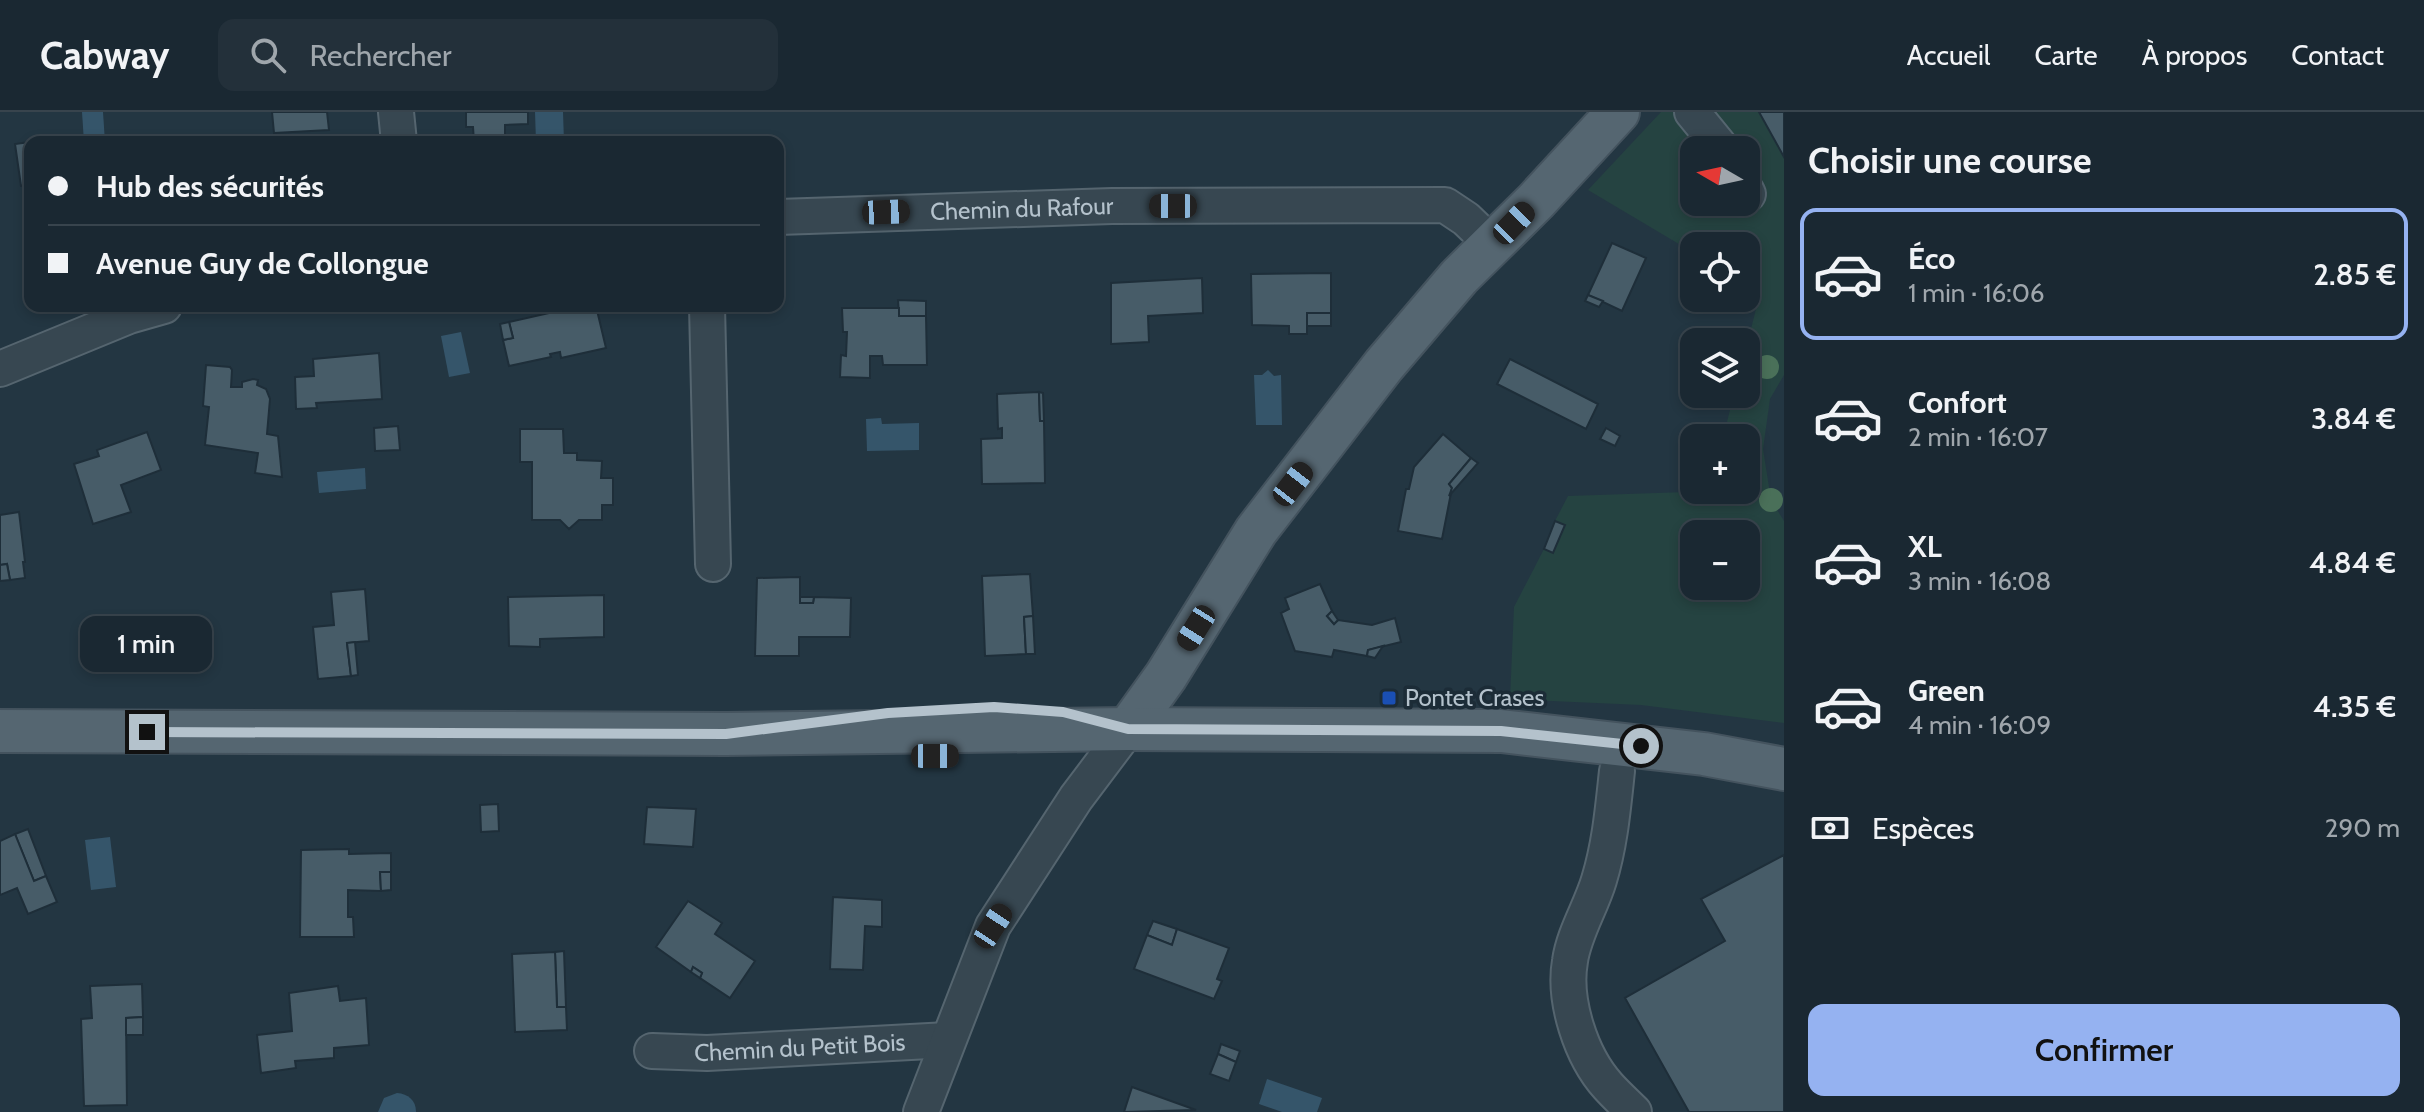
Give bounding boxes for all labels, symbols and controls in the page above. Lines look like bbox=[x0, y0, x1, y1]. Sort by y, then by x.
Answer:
search box bbox=[218, 19, 778, 91]
text: Cabway bbox=[40, 32, 170, 79]
icon: search bbox=[246, 33, 290, 77]
text: Rechercher bbox=[310, 37, 451, 74]
text: Accueil bbox=[1907, 38, 1990, 72]
text: Carte bbox=[2034, 38, 2098, 72]
text: À propos bbox=[2142, 38, 2247, 72]
text: Contact bbox=[2291, 38, 2384, 72]
north arrow bbox=[1680, 136, 1760, 216]
map controls bbox=[1680, 136, 1760, 600]
text: Choisir une course bbox=[1808, 138, 2091, 182]
text: Hub des sécurités bbox=[96, 168, 324, 205]
street label: Chemin du Rafour bbox=[930, 191, 1114, 226]
car bbox=[1149, 194, 1197, 218]
car bbox=[1489, 197, 1539, 249]
car bbox=[862, 199, 910, 225]
button: locate bbox=[1680, 232, 1760, 312]
icon: car bbox=[1812, 238, 1884, 310]
text: Éco bbox=[1908, 240, 1955, 277]
text: Avenue Guy de Collongue bbox=[96, 245, 429, 282]
text: 2.85 € bbox=[2313, 256, 2396, 293]
text: 1 min · 16:06 bbox=[1908, 277, 2045, 309]
button: layers bbox=[1680, 328, 1760, 408]
icon: car bbox=[1812, 382, 1884, 454]
text: Confort bbox=[1908, 384, 2007, 421]
text: 3.84 € bbox=[2311, 400, 2396, 437]
text: 2 min · 16:07 bbox=[1908, 421, 2048, 453]
button: + bbox=[1680, 424, 1760, 504]
car bbox=[1269, 458, 1317, 510]
button: − bbox=[1680, 520, 1760, 600]
icon: car bbox=[1812, 526, 1884, 598]
text: XL bbox=[1908, 528, 1942, 565]
text: 4.84 € bbox=[2309, 544, 2396, 581]
text: 3 min · 16:08 bbox=[1908, 565, 2051, 597]
car bbox=[1173, 601, 1219, 655]
callout: 1 min bbox=[81, 616, 213, 672]
text: 1 min bbox=[117, 628, 175, 660]
icon: car bbox=[1812, 670, 1884, 742]
text: Green bbox=[1908, 672, 1985, 709]
place label: Pontet Crases bbox=[1405, 683, 1544, 712]
text: 4.35 € bbox=[2313, 688, 2396, 725]
marker: Pontet Crases bbox=[1380, 689, 1398, 707]
text: 4 min · 16:09 bbox=[1908, 709, 2051, 741]
route end bbox=[129, 714, 165, 750]
route start bbox=[1623, 728, 1659, 764]
car bbox=[911, 744, 959, 768]
icon: cash bbox=[1808, 806, 1852, 850]
text: Espèces bbox=[1872, 810, 1974, 847]
text: 290 m bbox=[2325, 812, 2400, 844]
car bbox=[970, 899, 1016, 953]
button: Confirmer bbox=[1808, 1004, 2400, 1096]
street label: Chemin du Petit Bois bbox=[694, 1027, 906, 1067]

